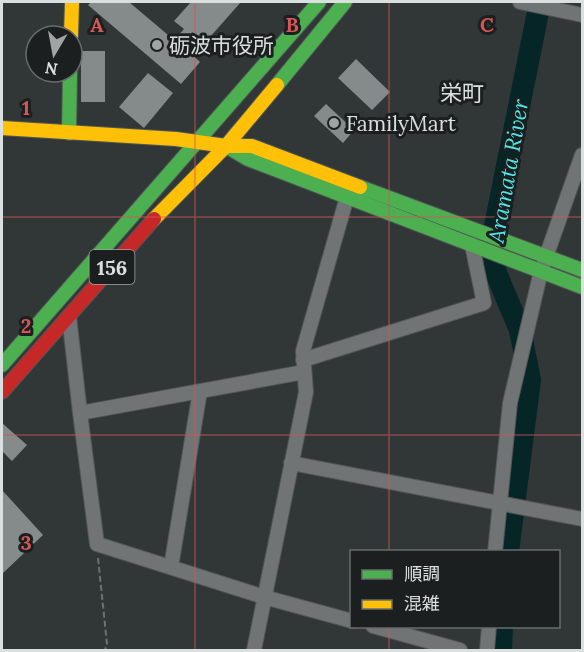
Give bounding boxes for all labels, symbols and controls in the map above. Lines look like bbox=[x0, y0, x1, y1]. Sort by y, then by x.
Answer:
text: A bbox=[90, 12, 104, 37]
text: B bbox=[285, 12, 299, 37]
text: C bbox=[480, 12, 494, 37]
north arrow bbox=[24, 24, 84, 84]
place label: 砺波市役所 bbox=[169, 32, 274, 59]
marker: 砺波市役所 bbox=[150, 38, 164, 52]
text: N bbox=[44, 58, 59, 80]
district label: 栄町 bbox=[440, 79, 484, 107]
text: 1 bbox=[22, 95, 30, 120]
water label: Aramata River bbox=[481, 96, 535, 246]
place label: FamilyMart bbox=[346, 110, 457, 137]
marker: FamilyMart bbox=[327, 116, 341, 130]
road number: 156 bbox=[90, 250, 134, 284]
text: 2 bbox=[21, 313, 31, 338]
text: 3 bbox=[20, 530, 32, 555]
legend bbox=[350, 550, 560, 628]
text: 順調 bbox=[404, 562, 440, 585]
text: 混雑 bbox=[404, 592, 440, 615]

